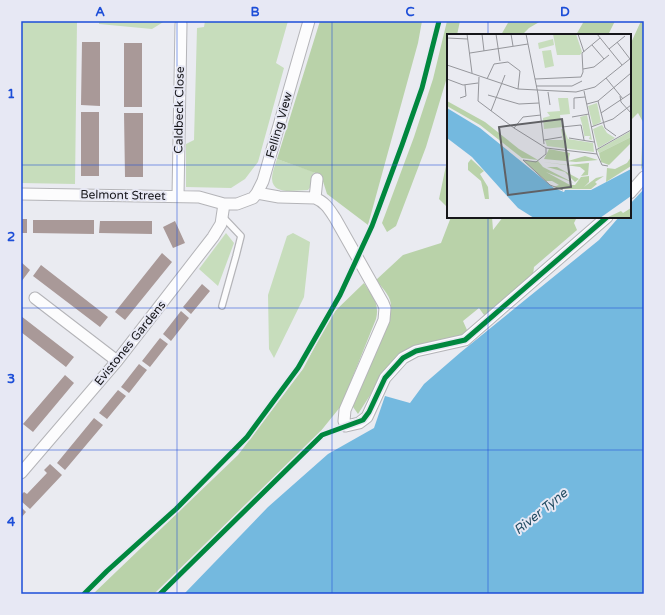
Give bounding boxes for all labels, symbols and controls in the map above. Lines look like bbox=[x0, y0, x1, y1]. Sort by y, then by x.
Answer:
text: A bbox=[95, 4, 105, 20]
text: B bbox=[250, 4, 260, 20]
text: C bbox=[405, 4, 415, 20]
text: D bbox=[560, 4, 570, 20]
inset map bbox=[447, 34, 631, 218]
street label: Caldbeck Close bbox=[171, 66, 187, 154]
text: 1 bbox=[7, 86, 15, 102]
street label: Felling View bbox=[263, 90, 295, 160]
street label: Belmont Street bbox=[80, 187, 166, 203]
text: 2 bbox=[7, 229, 15, 245]
street label: Evistones Gardens bbox=[92, 298, 169, 388]
text: 3 bbox=[7, 371, 15, 387]
water label: River Tyne bbox=[511, 485, 571, 538]
text: 4 bbox=[7, 514, 16, 530]

